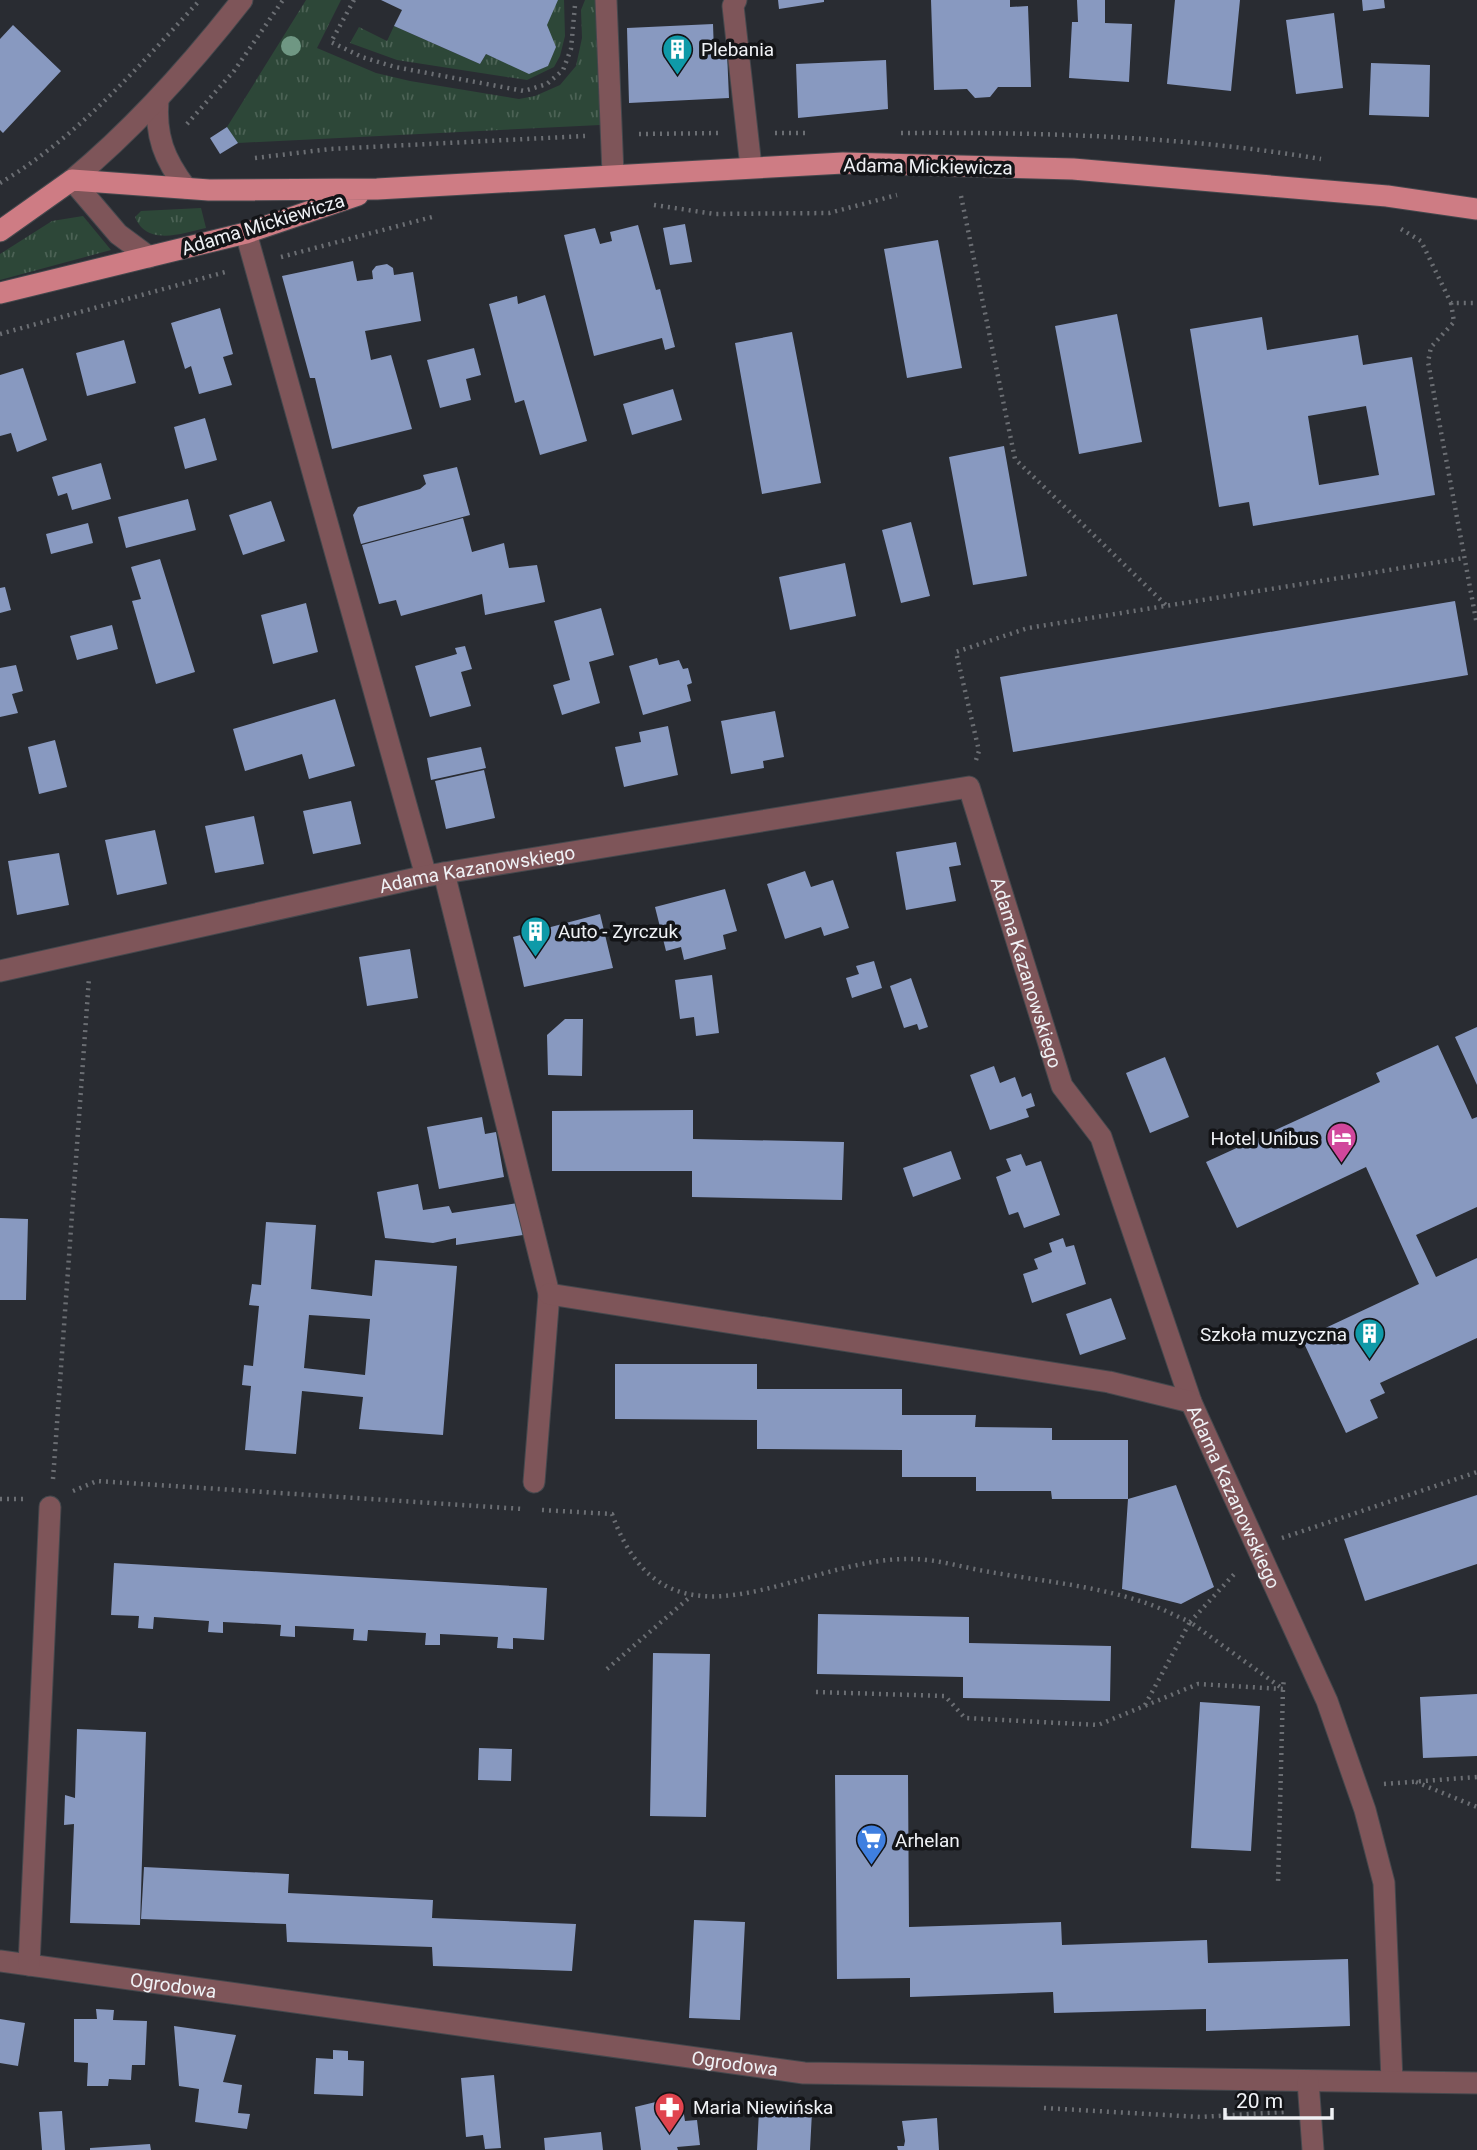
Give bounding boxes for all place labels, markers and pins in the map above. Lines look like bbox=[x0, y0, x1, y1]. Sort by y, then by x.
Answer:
building icon: Plebania bbox=[661, 32, 695, 76]
place label: Plebania bbox=[701, 38, 774, 61]
building icon: Auto - Zyrczuk bbox=[518, 914, 552, 958]
place label: Auto - Zyrczuk bbox=[558, 920, 679, 943]
hotel icon: Hotel Unibus bbox=[1325, 1121, 1359, 1165]
place label: Hotel Unibus bbox=[1211, 1127, 1319, 1150]
building icon: Szkoła muzyczna bbox=[1353, 1317, 1387, 1361]
place label: Szkoła muzyczna bbox=[1200, 1323, 1347, 1346]
supermarket icon: Arhelan bbox=[855, 1823, 889, 1867]
place label: Arhelan bbox=[895, 1829, 960, 1852]
pharmacy icon: Maria Niewińska bbox=[653, 2090, 687, 2134]
place label: Maria Niewińska bbox=[693, 2096, 833, 2119]

